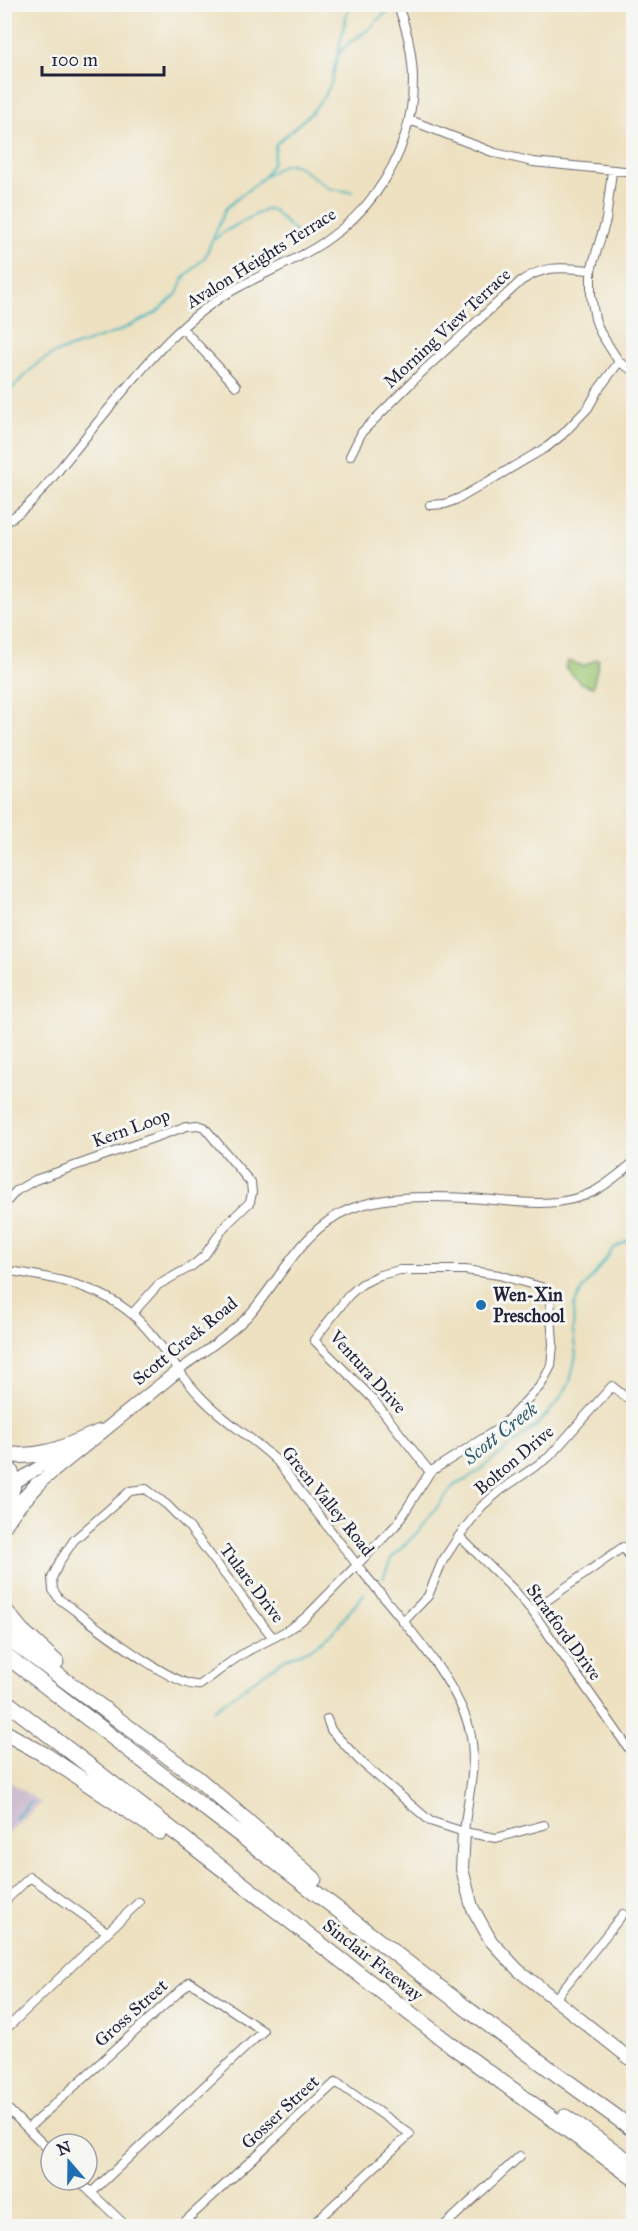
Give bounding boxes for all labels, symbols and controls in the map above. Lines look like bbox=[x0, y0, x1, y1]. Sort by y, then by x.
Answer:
scale bar bbox=[42, 39, 164, 77]
text: 100 m bbox=[51, 49, 98, 71]
street label: Avalon Heights Terrace bbox=[181, 203, 341, 314]
street label: Morning View Terrace bbox=[379, 263, 516, 393]
street label: Kern Loop bbox=[89, 1104, 173, 1152]
place label: Wen-Xin Preschool bbox=[493, 1284, 566, 1327]
street label: Scott Creek Road bbox=[128, 1292, 242, 1390]
marker: Wen-Xin Preschool bbox=[474, 1298, 488, 1312]
street label: Ventura Drive bbox=[324, 1325, 411, 1418]
water label: Scott Creek bbox=[457, 1396, 542, 1470]
street label: Bolton Drive bbox=[470, 1421, 558, 1499]
street label: Green Valley Road bbox=[277, 1442, 379, 1560]
street label: Tulare Drive bbox=[215, 1539, 289, 1627]
street label: Stratford Drive bbox=[522, 1580, 606, 1684]
street label: Sinclair Freeway bbox=[318, 1914, 428, 2006]
street label: Gross Street bbox=[90, 1974, 173, 2052]
street label: Gosser Street bbox=[237, 2070, 324, 2154]
north arrow bbox=[39, 2132, 99, 2192]
text: N bbox=[54, 2137, 74, 2160]

